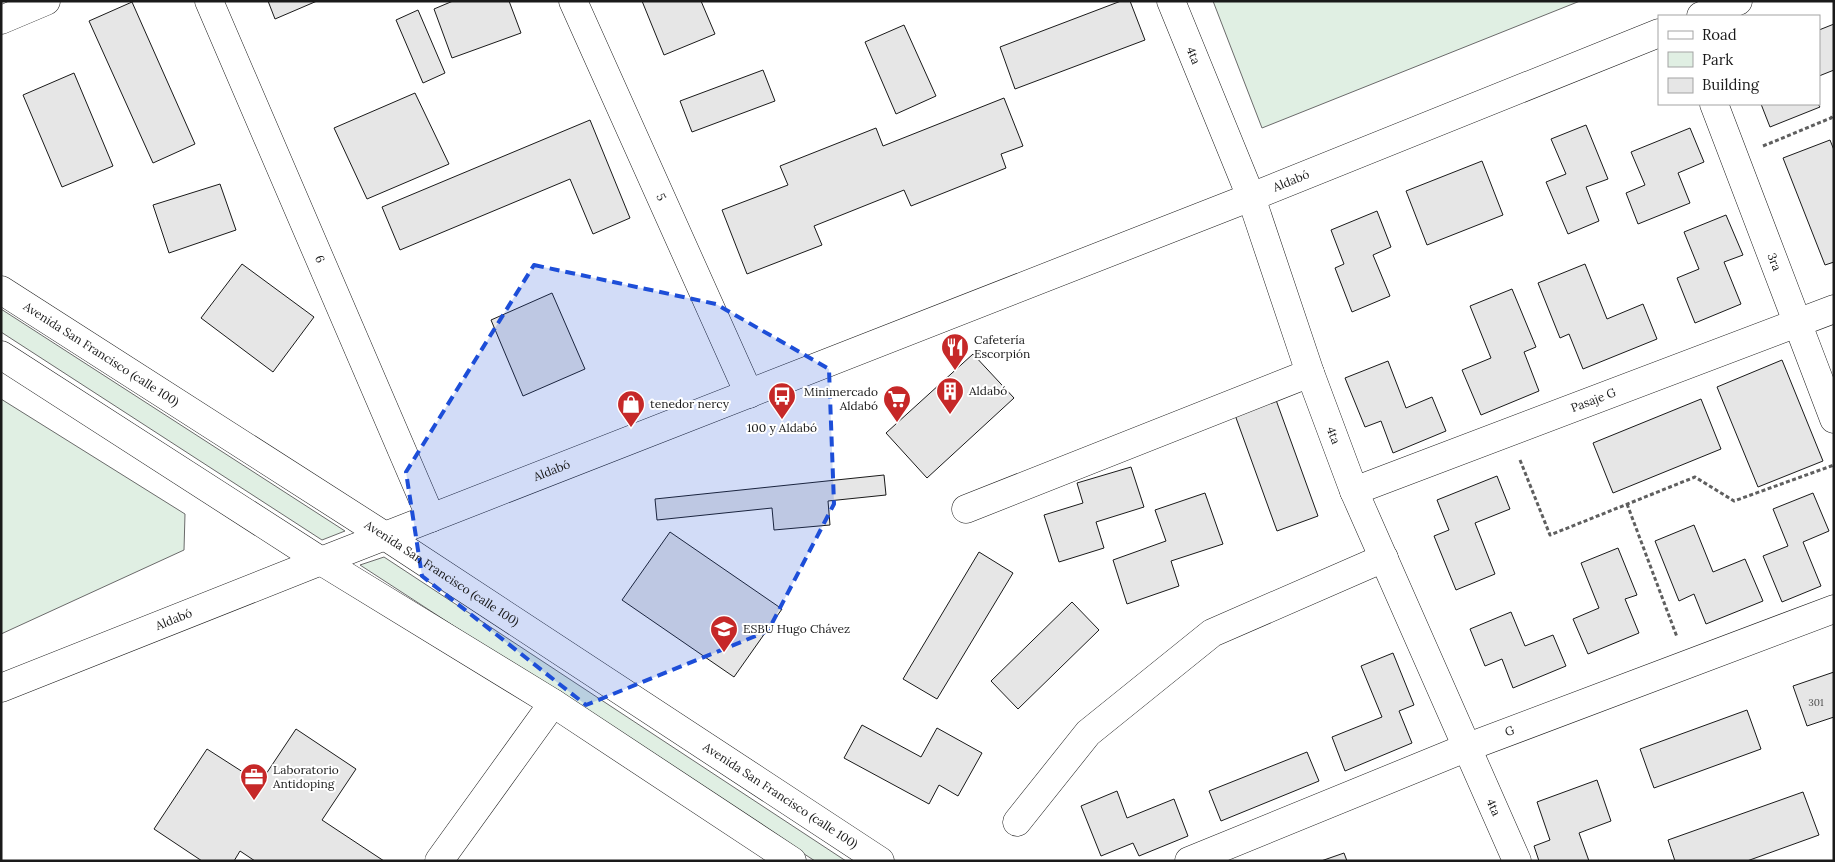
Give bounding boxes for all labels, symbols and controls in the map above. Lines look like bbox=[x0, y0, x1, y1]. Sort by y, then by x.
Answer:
legend bbox=[1658, 15, 1820, 105]
text: Road bbox=[1702, 25, 1737, 44]
street label: 4ta bbox=[1184, 45, 1204, 66]
text: Park bbox=[1702, 50, 1733, 69]
text: Building bbox=[1702, 75, 1760, 94]
street label: Aldabó bbox=[1270, 166, 1312, 195]
street label: 5 bbox=[653, 191, 670, 203]
street label: 3ra bbox=[1764, 251, 1785, 273]
street label: 6 bbox=[312, 253, 329, 265]
street label: Avenida San Francisco (calle 100) bbox=[20, 298, 182, 410]
restaurant icon: Cafetería Escorpión bbox=[940, 332, 970, 371]
place label: Cafetería Escorpión bbox=[974, 332, 1030, 361]
building icon: Aldabó bbox=[935, 376, 965, 415]
bus stop icon: 100 y Aldabó bbox=[767, 381, 797, 420]
place label: Aldabó bbox=[968, 383, 1007, 398]
place label: Minimercado Aldabó bbox=[804, 384, 878, 413]
supermarket icon: Minimercado Aldabó bbox=[882, 384, 912, 423]
street label: Pasaje G bbox=[1569, 384, 1618, 415]
shop icon: tenedor nercy bbox=[616, 389, 646, 428]
place label: tenedor nercy bbox=[650, 396, 730, 411]
place label: 100 y Aldabó bbox=[747, 420, 817, 435]
street label: 4ta bbox=[1324, 425, 1344, 446]
street label: Aldabó bbox=[530, 456, 572, 484]
street label: Avenida San Francisco (calle 100) bbox=[361, 516, 523, 630]
street label: Aldabó bbox=[152, 605, 194, 633]
school or university icon: ESBU Hugo Chávez bbox=[709, 614, 739, 653]
place label: ESBU Hugo Chávez bbox=[743, 621, 850, 636]
house number: 301 bbox=[1808, 696, 1824, 709]
street label: G bbox=[1503, 722, 1516, 739]
street label: Avenida San Francisco (calle 100) bbox=[700, 738, 861, 852]
office icon: Laboratorio Antidoping bbox=[239, 762, 269, 801]
place label: Laboratorio Antidoping bbox=[272, 762, 339, 791]
street label: 4ta bbox=[1483, 796, 1504, 818]

